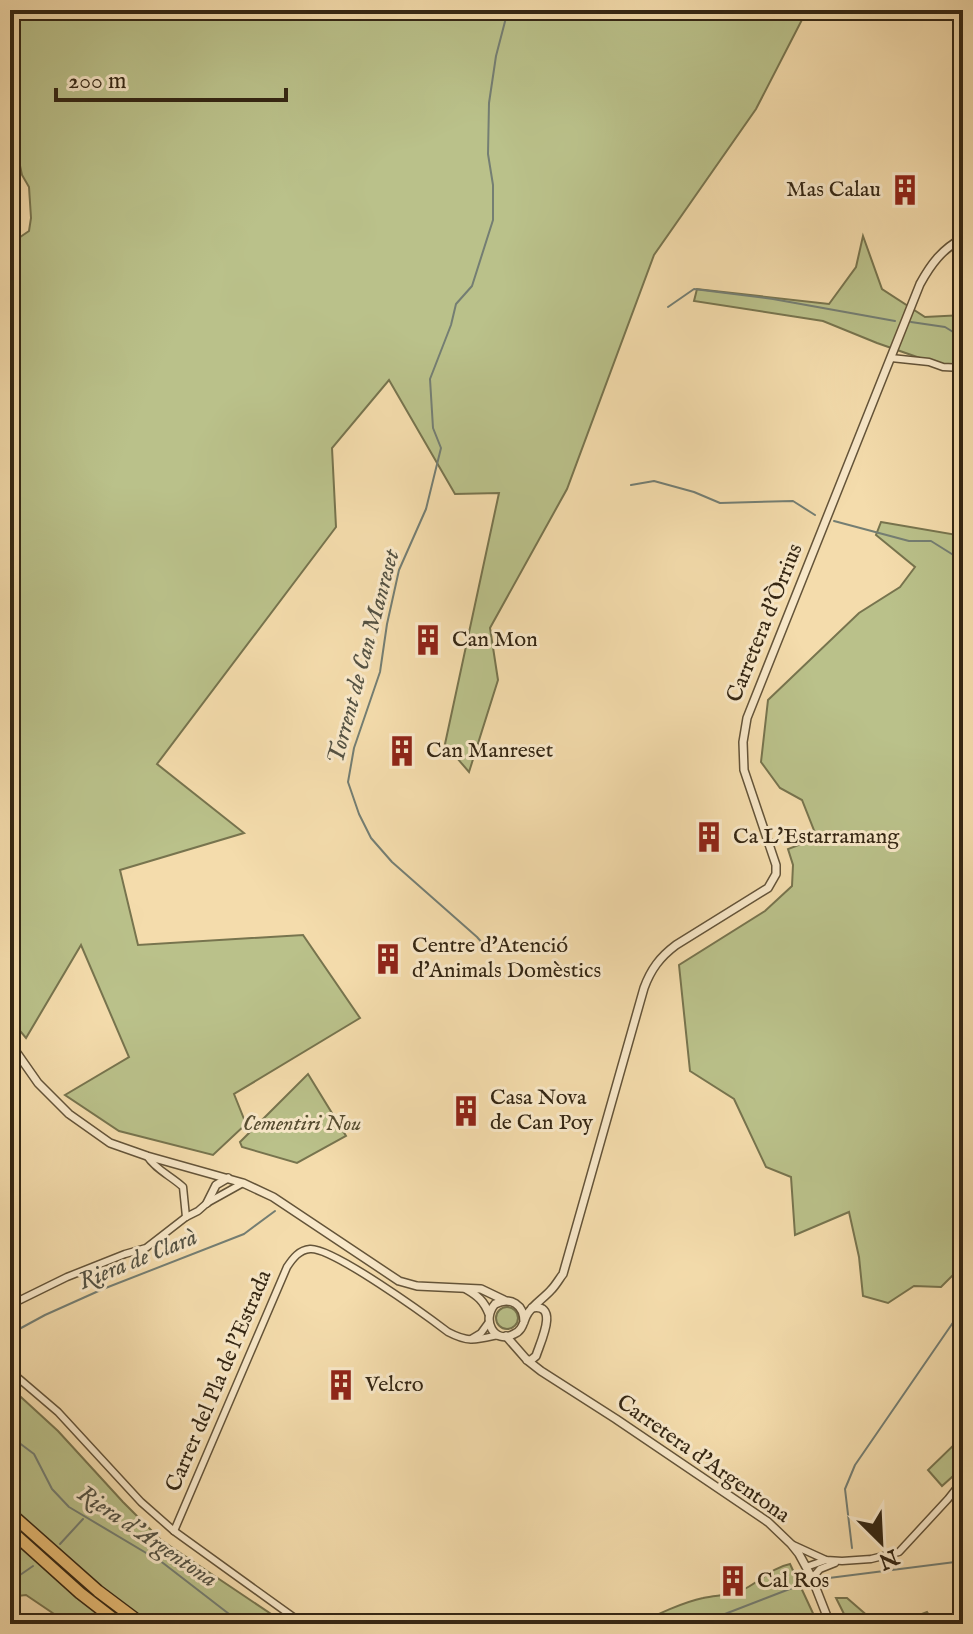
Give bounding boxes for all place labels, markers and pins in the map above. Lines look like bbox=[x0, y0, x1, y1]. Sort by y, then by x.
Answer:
building icon: Mas Calau bbox=[888, 173, 922, 207]
place label: Mas Calau bbox=[786, 176, 881, 204]
building icon: Can Mon bbox=[411, 623, 445, 657]
place label: Can Mon bbox=[452, 626, 538, 654]
building icon: Can Manreset bbox=[385, 734, 419, 768]
place label: Can Manreset bbox=[426, 737, 554, 765]
building icon: Ca L'Estarramang bbox=[692, 820, 726, 854]
place label: Ca L'Estarramang bbox=[733, 823, 900, 851]
place label: Centre d'Atenció d'Animals Domèstics bbox=[412, 932, 601, 985]
building icon: Centre d'Atenció d'Animals Domèstics bbox=[371, 942, 405, 976]
place label: Casa Nova de Can Poy bbox=[490, 1084, 593, 1137]
building icon: Casa Nova de Can Poy bbox=[449, 1094, 483, 1128]
building icon: Velcro bbox=[324, 1368, 358, 1402]
place label: Velcro bbox=[364, 1371, 424, 1399]
building icon: Cal Ros bbox=[716, 1564, 750, 1598]
place label: Cal Ros bbox=[757, 1567, 829, 1595]

